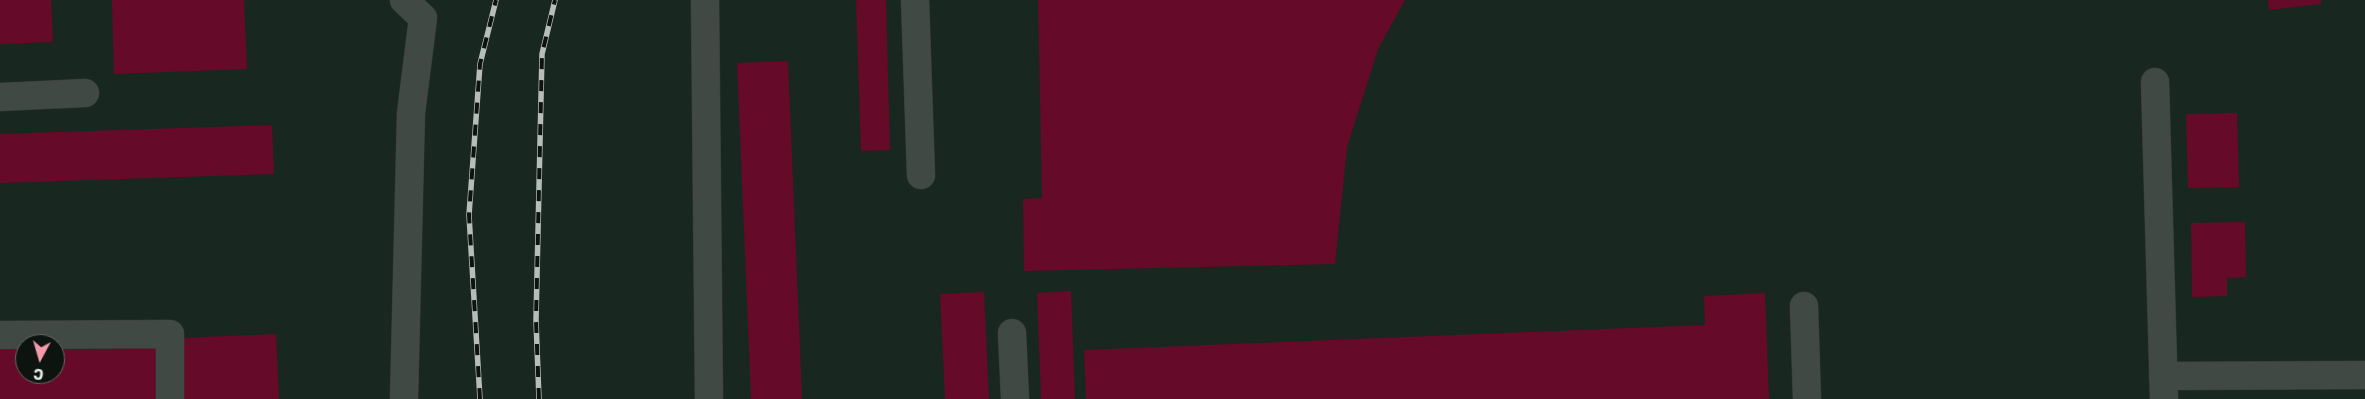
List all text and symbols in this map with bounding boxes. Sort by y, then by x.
north arrow [15,334,65,384]
text: С [33,364,44,382]

